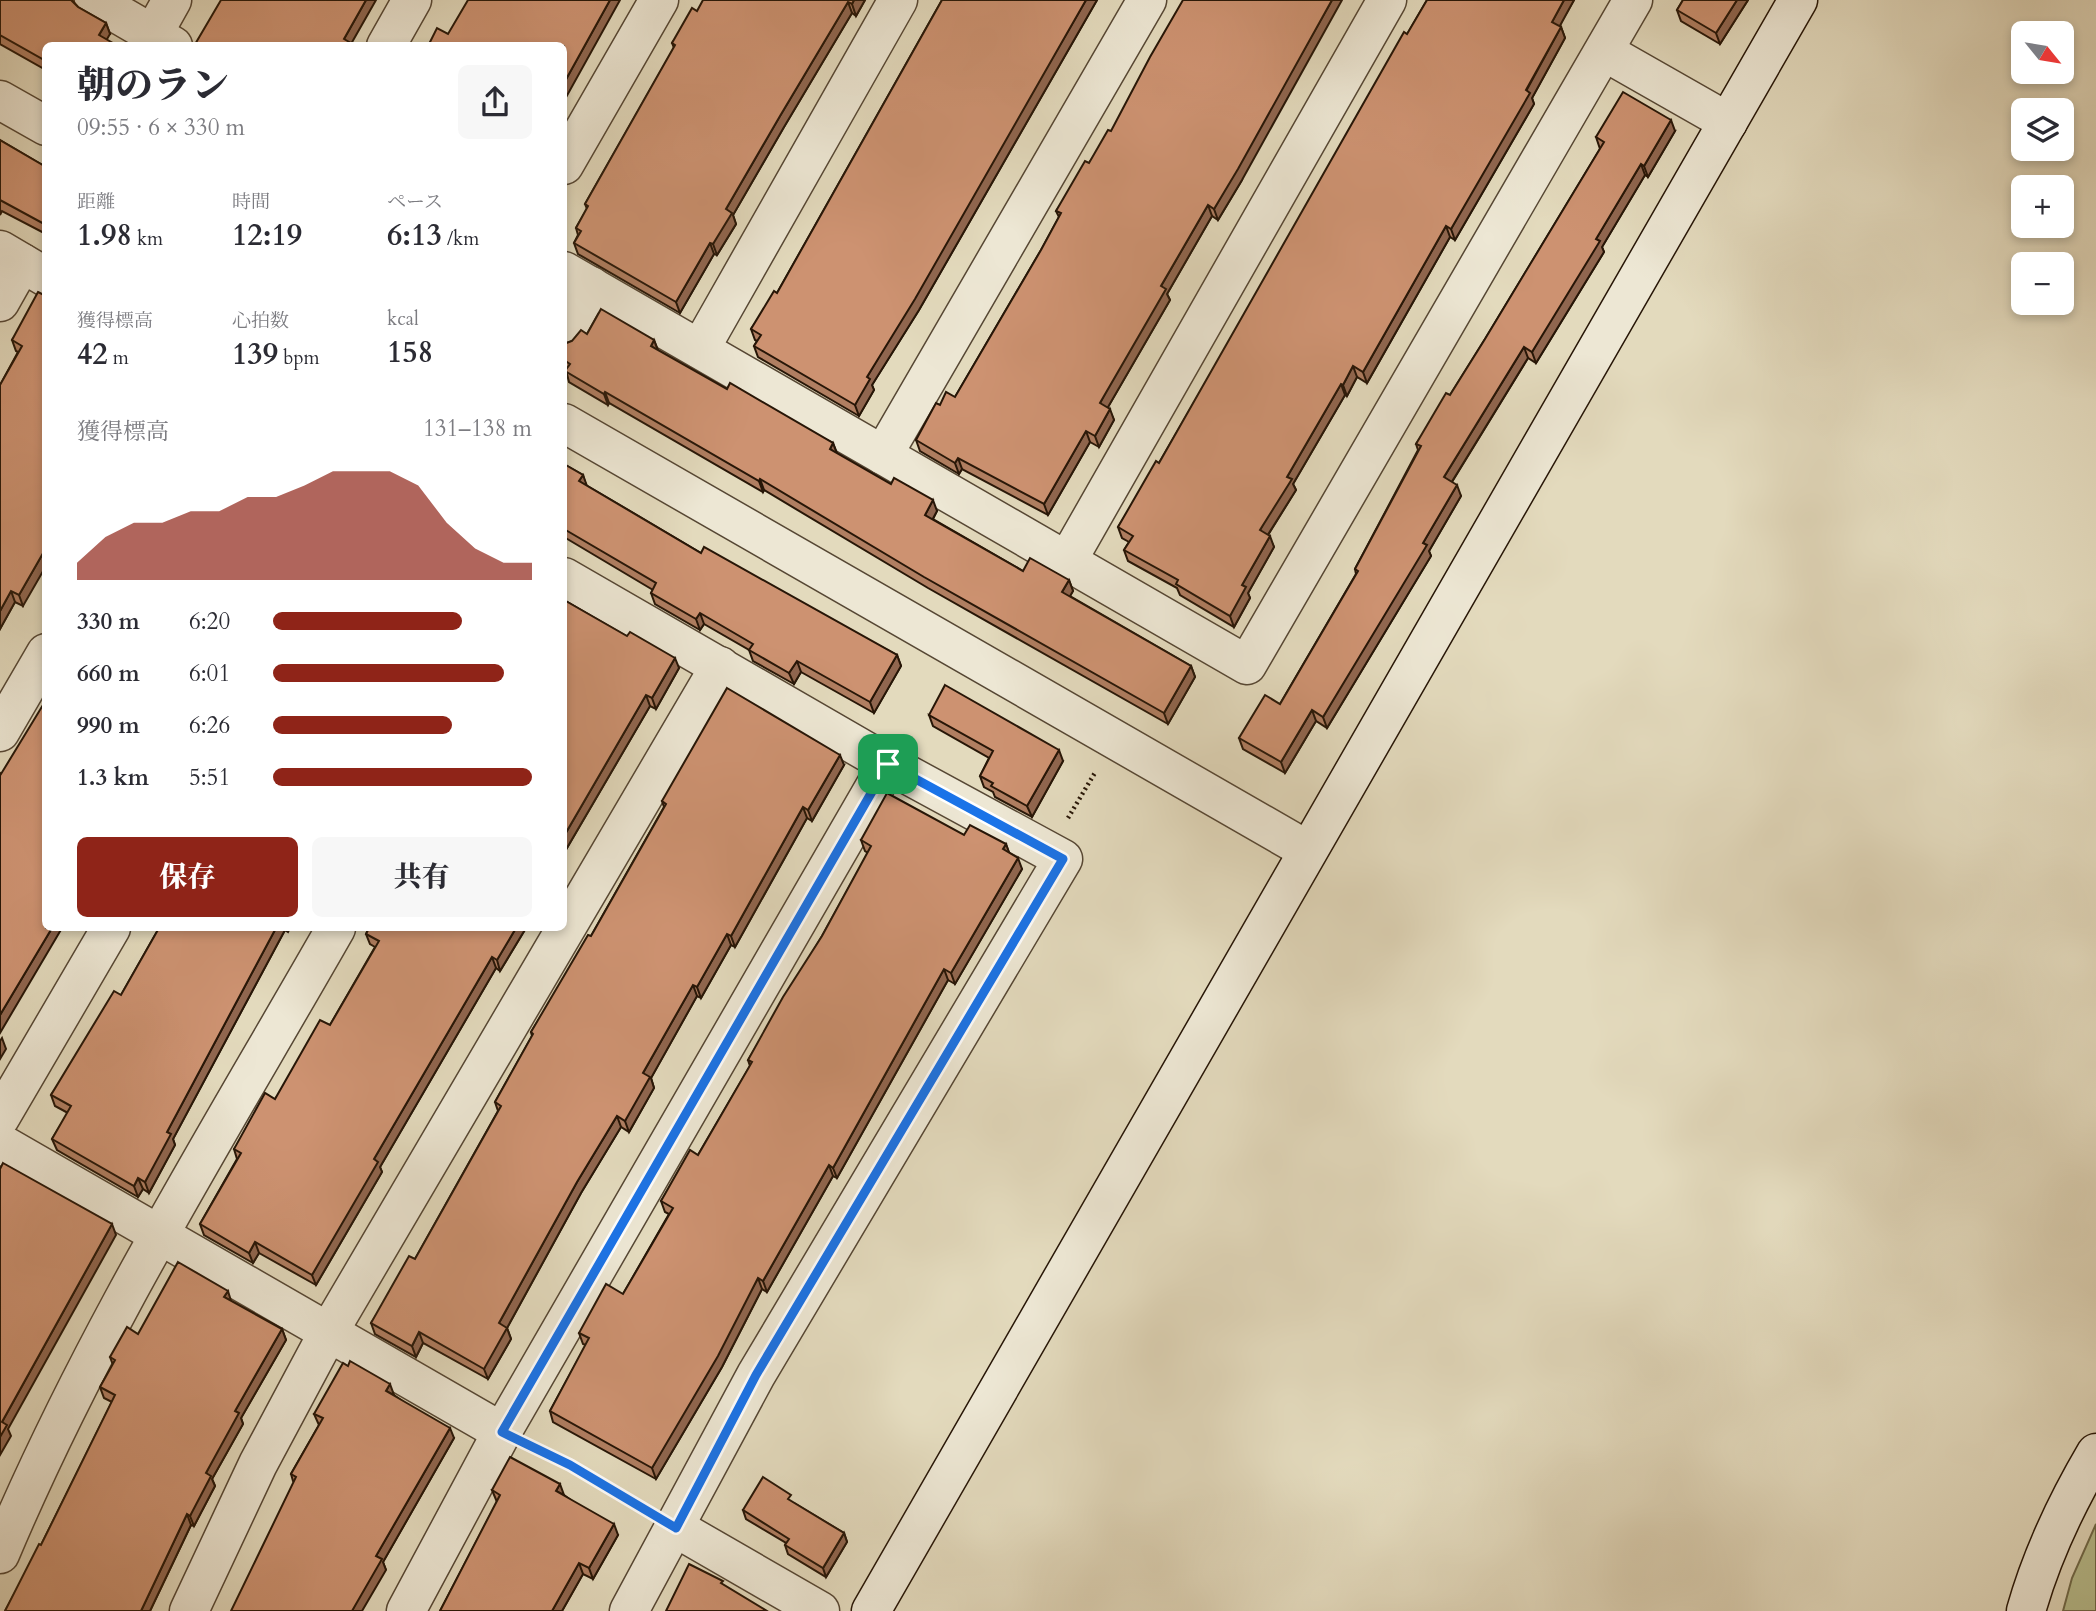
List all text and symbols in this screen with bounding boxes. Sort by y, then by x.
north arrow [2011,21,2074,84]
map controls [2011,21,2074,315]
text: 朝のラン [77,60,229,112]
button: share [458,65,532,139]
button: layers [2011,98,2074,161]
text: 09:55 · 6 × 330 m [77,112,245,143]
button: + [2011,175,2074,238]
text: 距離 [77,189,115,215]
text: 時間 [232,189,270,215]
text: ペース [387,189,443,215]
text: 1.98 [77,215,132,256]
text: 12:19 [232,215,302,256]
text: 6:13 [387,215,442,256]
text: km [132,226,163,252]
text: /km [442,226,479,252]
button: − [2011,252,2074,315]
text: kcal [387,306,419,332]
text: 獲得標高 [77,308,153,334]
text: 心拍数 [232,308,289,334]
text: 158 [387,332,433,373]
text: 42 [77,334,108,375]
text: 139 [232,334,278,375]
text: m [108,345,129,371]
text: bpm [278,345,320,371]
text: 131–138 m [423,413,532,444]
text: 獲得標高 [77,416,169,447]
text: 330 m [77,606,140,637]
text: 6:20 [189,606,230,637]
text: 660 m [77,658,140,689]
text: 6:01 [189,658,230,689]
text: 990 m [77,710,140,741]
text: 6:26 [189,710,230,741]
pin [858,734,918,794]
icon: arrive [869,745,907,783]
text: 1.3 km [77,762,149,793]
text: 5:51 [189,762,230,793]
button: 保存 [77,837,298,917]
button: 共有 [312,837,532,917]

